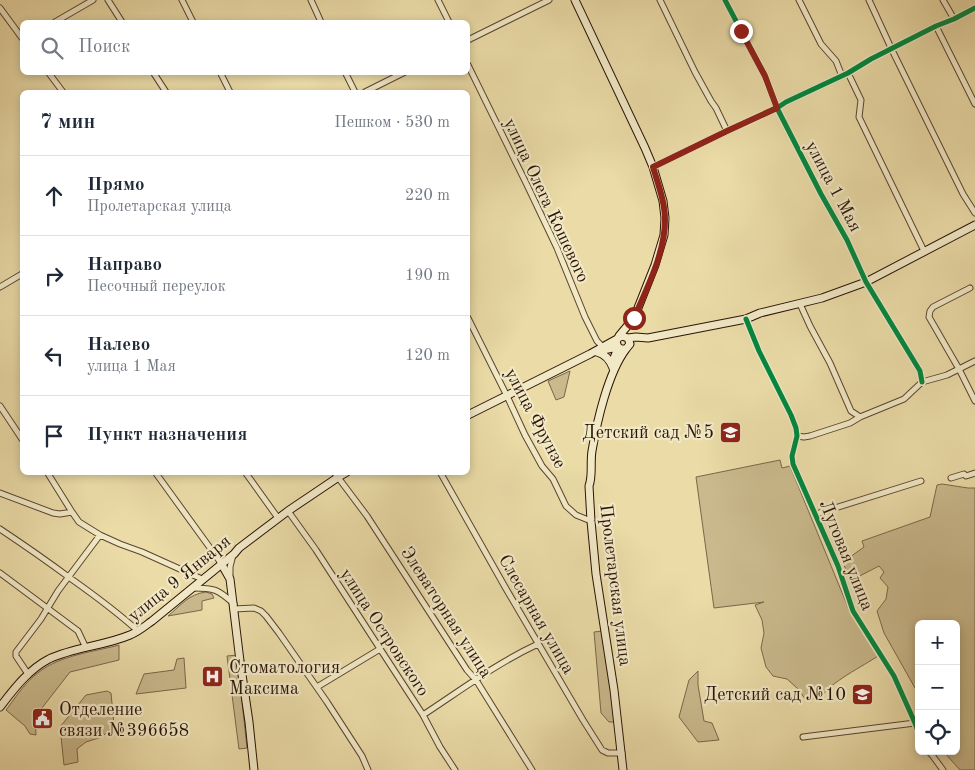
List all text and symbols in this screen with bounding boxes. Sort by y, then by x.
search box [20,20,470,75]
route end [730,20,753,43]
icon: search [38,34,66,62]
text: Поиск [78,38,130,57]
text: 7 мин [40,112,95,133]
text: Пешком · 530 m [334,115,450,131]
street label: улица Олега Кошевого [500,115,592,285]
street label: улица 1 Мая [802,138,865,235]
text: Прямо [87,176,145,195]
icon: ahead [40,182,68,210]
text: 220 m [405,188,450,204]
text: Пролетарская улица [87,199,232,215]
text: Направо [87,256,162,275]
icon: right [40,262,68,290]
text: 190 m [405,268,450,284]
text: Песочный переулок [87,279,226,295]
route start [623,307,646,330]
text: Налево [87,336,150,355]
icon: left [40,342,68,370]
text: 120 m [405,348,450,364]
text: улица 1 Мая [87,359,176,375]
street label: улица Фрунзе [501,365,569,472]
school or university icon: Детский сад №5 [718,420,742,444]
icon: arrive [40,422,68,450]
place label: Детский сад №5 [582,424,714,442]
text: Пункт назначения [87,426,247,445]
street label: Луговая улица [816,498,876,613]
street label: Пролетарская улица [596,503,634,667]
street label: улица 9 Января [125,532,234,625]
street label: Элеваторная улица [397,544,495,681]
street label: Слесарная улица [495,552,578,677]
street label: улица Островского [336,565,432,700]
map controls [915,620,960,755]
button: + [915,620,960,665]
place label: Стоматология Максима [229,659,340,698]
hospital icon: Стоматология Максима [201,665,225,689]
button: − [915,665,960,710]
school or university icon: Детский сад №10 [850,682,874,706]
place label: Детский сад №10 [704,686,846,704]
place label: Отделение связи №396658 [59,701,189,740]
public building icon: Отделение связи №396658 [31,707,55,731]
button: locate [915,710,960,755]

